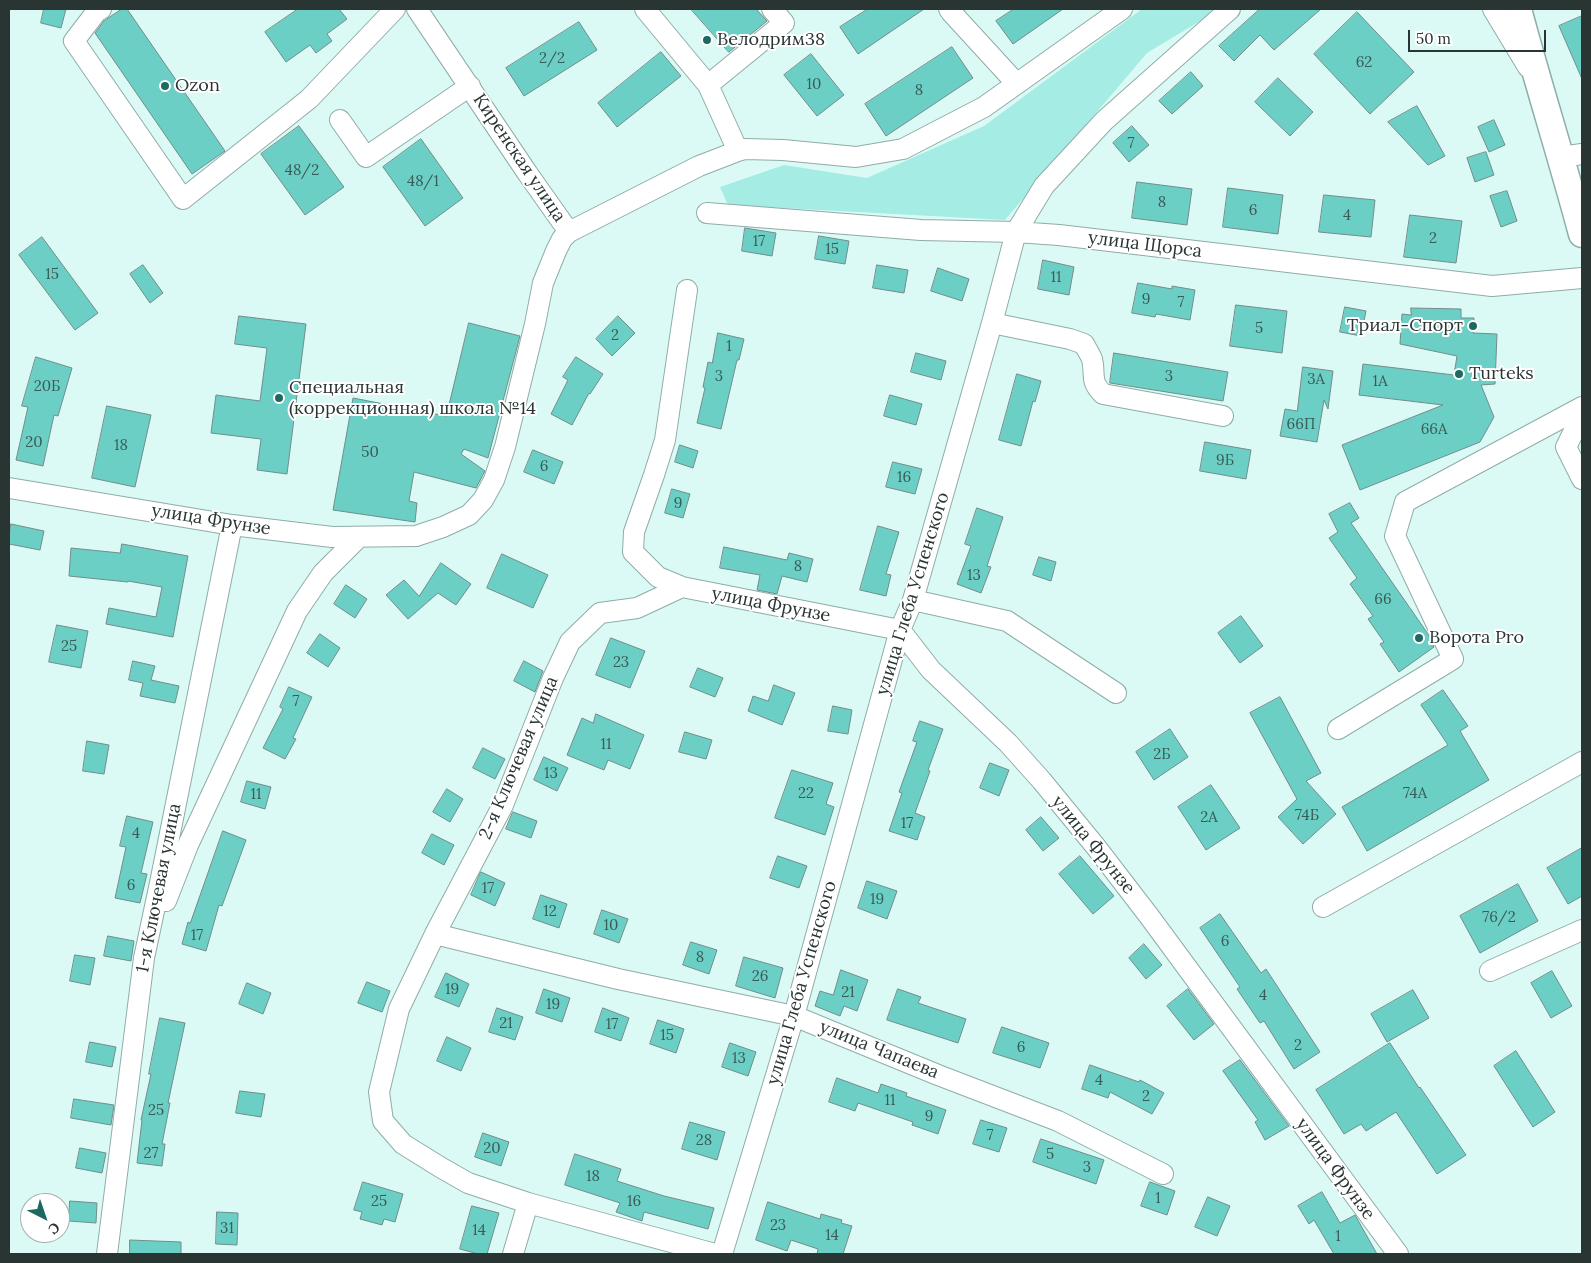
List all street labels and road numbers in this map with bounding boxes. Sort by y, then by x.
street label: Киренская улица [468,90,570,226]
street label: улица Щорса [1087,227,1203,263]
street label: улица Глеба Успенского [872,490,954,698]
street label: улица Фрунзе [150,500,272,540]
street label: улица Фрунзе [710,583,832,627]
street label: 2-я Ключевая улица [475,673,563,843]
street label: улица Фрунзе [1047,791,1139,899]
street label: 1-я Ключевая улица [132,802,186,974]
street label: улица Глеба Успенского [763,878,841,1088]
street label: улица Чапаева [816,1016,942,1084]
street label: улица Фрунзе [1291,1114,1379,1224]

